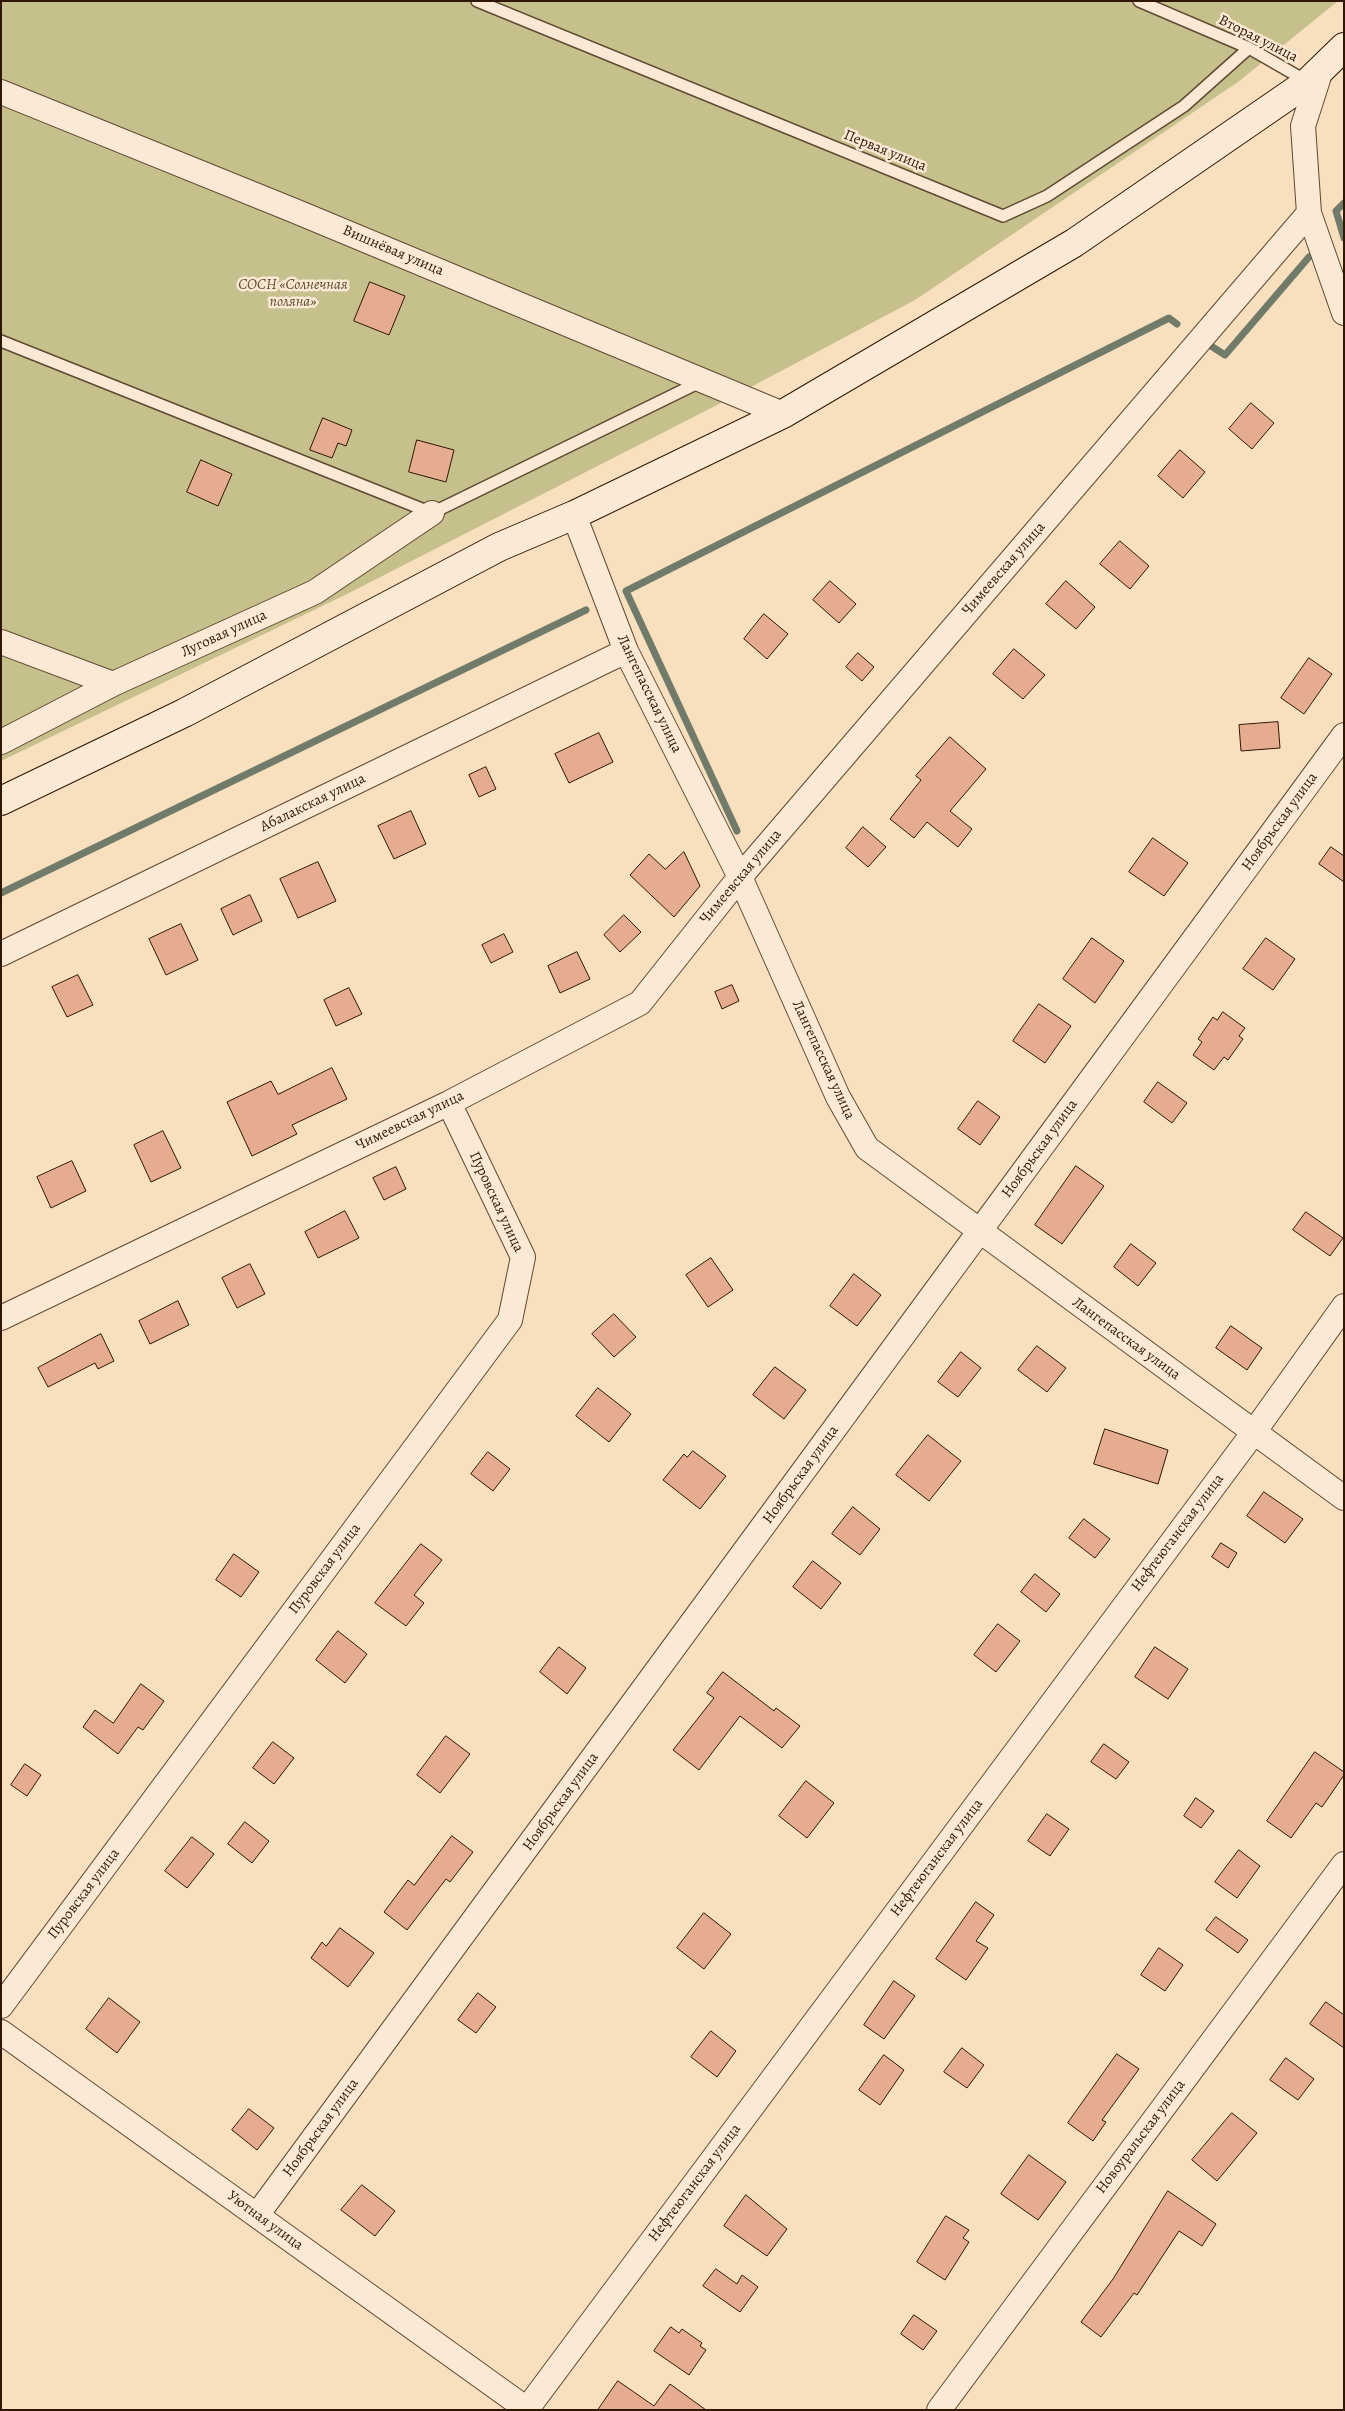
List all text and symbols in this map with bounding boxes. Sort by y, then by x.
street label: Вторая улица [1215,11,1301,67]
street label: Первая улица [841,126,929,176]
street label: Вишнёвая улица [340,222,446,280]
park label: СОСН «Солнечная поляна» [238,276,348,311]
street label: Чимеевская улица [959,519,1049,619]
street label: Луговая улица [178,606,270,662]
street label: Лангепасская улица [613,632,685,756]
street label: Ноябрьская улица [1238,769,1322,875]
street label: Абалакская улица [258,770,368,836]
street label: Чимеевская улица [696,826,786,928]
street label: Лангепасская улица [788,998,858,1122]
street label: Чимеевская улица [353,1087,467,1155]
street label: Ноябрьская улица [998,1096,1082,1202]
street label: Пуровская улица [465,1149,527,1255]
street label: Лангепасская улица [1068,1294,1184,1384]
street label: Ноябрьская улица [759,1422,843,1528]
street label: Нефтеюганская улица [1128,1471,1228,1595]
street label: Пуровская улица [285,1520,365,1618]
street label: Ноябрьская улица [519,1749,603,1855]
street label: Нефтеюганская улица [887,1796,987,1920]
street label: Пуровская улица [44,1845,124,1943]
street label: Ноябрьская улица [279,2075,363,2181]
street label: Новоуральская улица [1092,2076,1190,2198]
street label: Нефтеюганская улица [645,2121,745,2245]
street label: Уютная улица [223,2187,307,2255]

